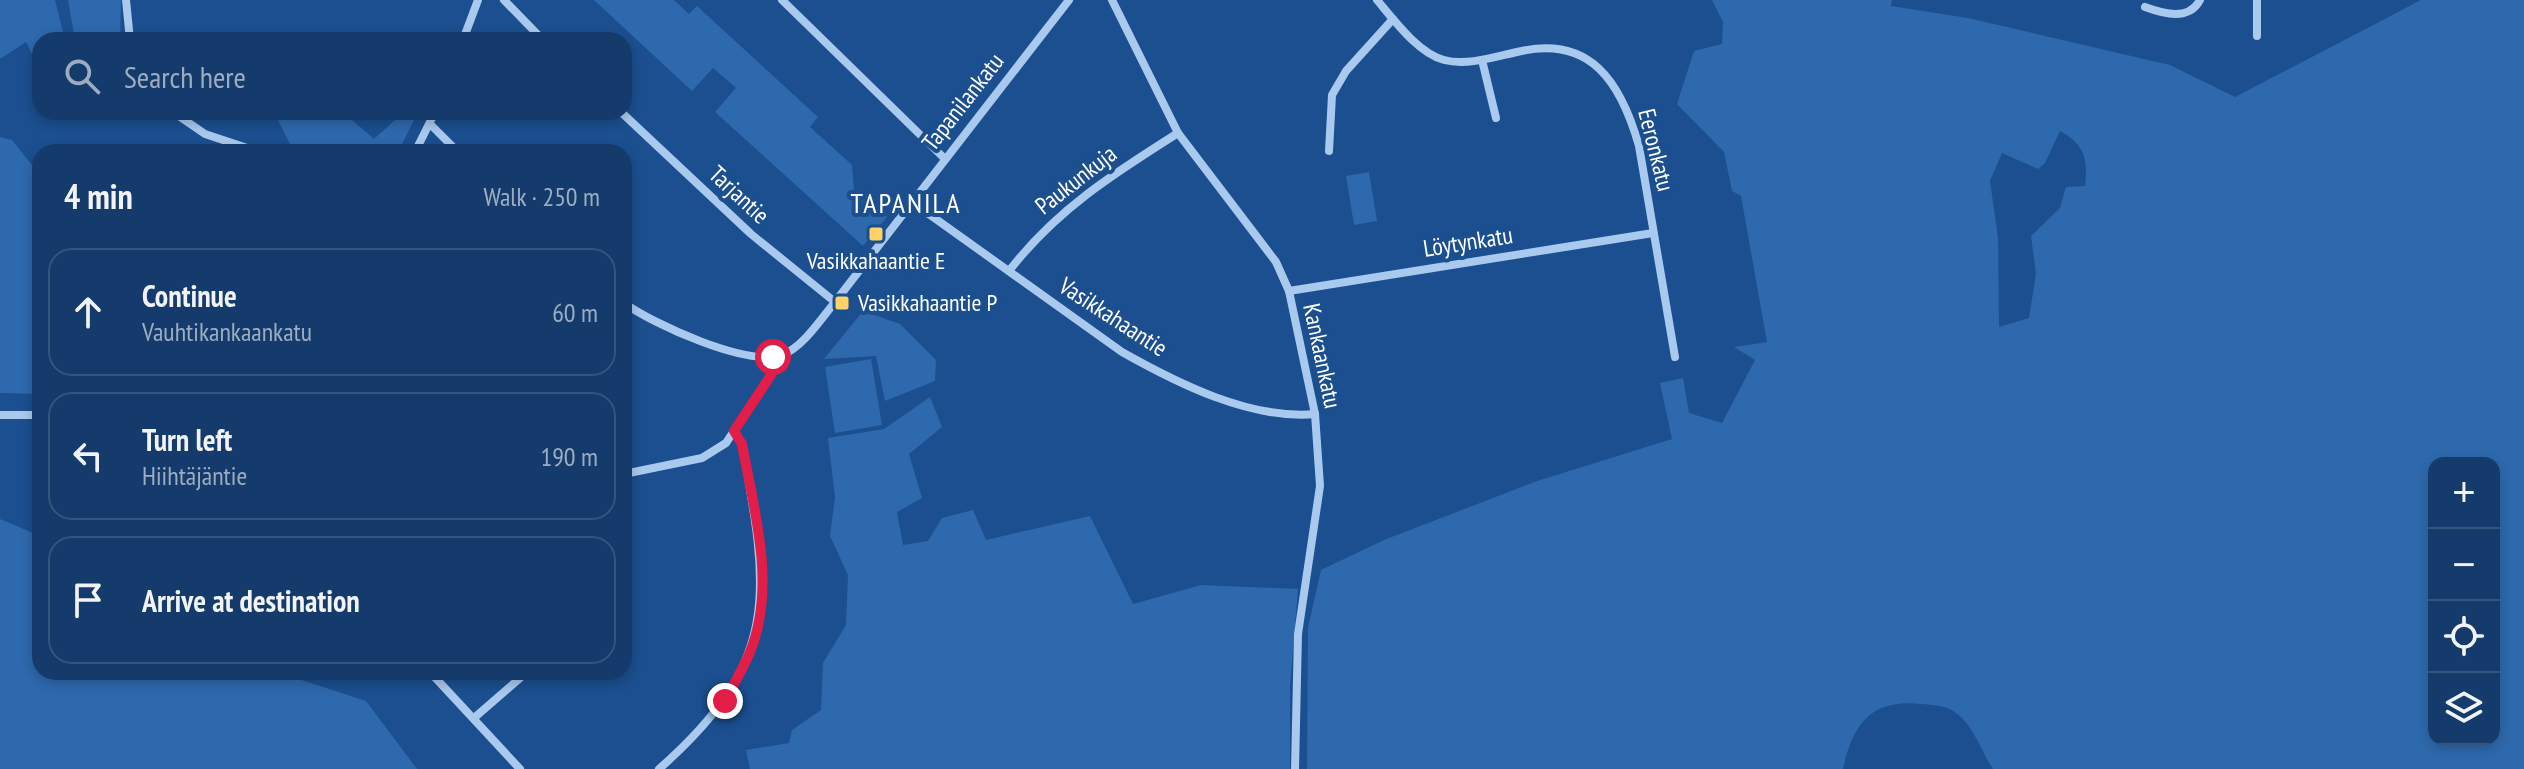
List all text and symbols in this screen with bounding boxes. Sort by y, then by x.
search box [32,32,632,120]
street label: Tapanilankatu [915,47,1010,157]
icon: search [60,54,104,98]
text: Search here [124,57,246,96]
street label: Eeronkatu [1631,106,1682,194]
street label: Paukunkuja [1029,138,1123,221]
street label: Tarjantie [702,159,776,230]
text: 4 min [64,174,133,218]
text: Walk · 250 m [483,180,600,213]
district label: TAPANILA [850,184,962,221]
street label: Löytynkatu [1421,219,1515,264]
marker: Vasikkahaantie E [867,225,885,243]
place label: Vasikkahaantie E [806,245,945,276]
street label: Vasikkahaantie [1052,269,1173,363]
text: Continue [142,276,237,315]
place label: Vasikkahaantie P [857,287,997,318]
icon: ahead [66,290,110,334]
marker: Vasikkahaantie P [833,294,851,312]
text: 60 m [552,296,598,329]
street label: Kankaankatu [1296,301,1349,411]
text: Vauhtikankaankatu [142,315,312,348]
route start [755,339,791,375]
text: Turn left [142,420,232,459]
icon: left [66,434,110,478]
text: 190 m [540,440,598,473]
map controls [2428,457,2500,745]
button: + [2428,457,2500,529]
text: Hiihtäjäntie [142,459,247,492]
button: − [2428,529,2500,601]
icon: arrive [66,578,110,622]
text: Arrive at destination [142,581,360,620]
button: locate [2428,601,2500,673]
button: layers [2428,673,2500,745]
route end [707,683,743,719]

